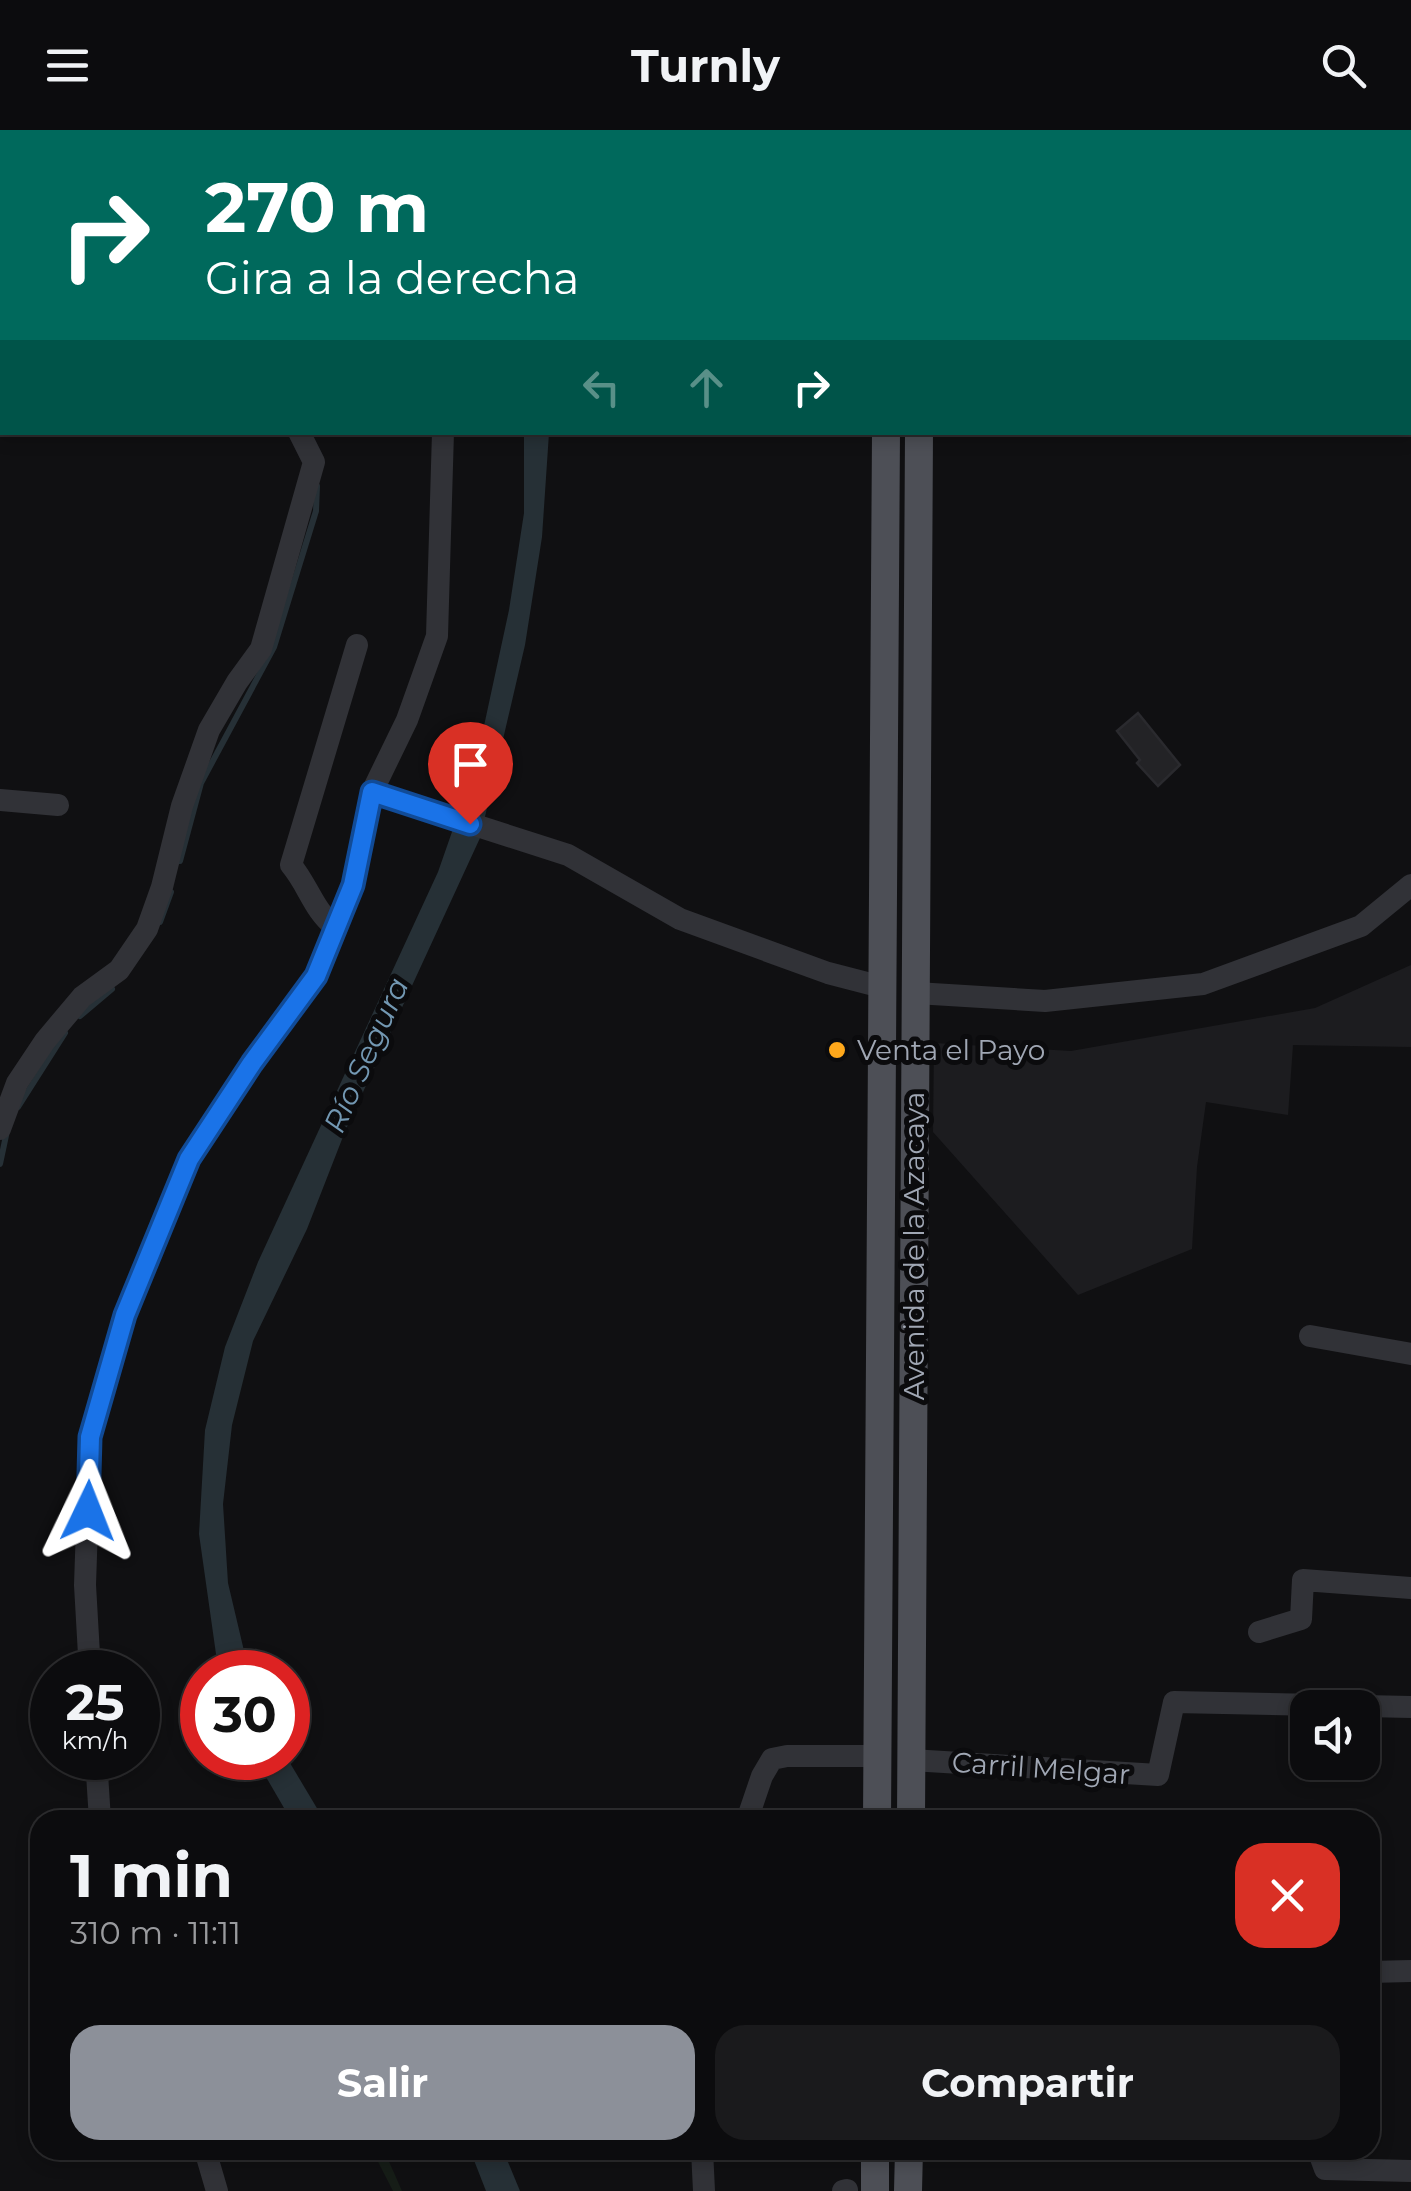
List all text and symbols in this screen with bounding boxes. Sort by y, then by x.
icon: menu [40,38,95,93]
text: Turnly [631,38,780,93]
icon: search [1316,38,1371,93]
text: 270 m [205,164,429,250]
icon: right [40,170,170,300]
text: Gira a la derecha [205,250,580,305]
icon: left [574,360,629,415]
icon: ahead [679,360,734,415]
icon: right [784,360,839,415]
pin [428,722,513,825]
icon: arrive [443,737,498,792]
water label: Río Segura [315,972,417,1138]
place label: Venta el Payo [857,1033,1045,1067]
marker: Venta el Payo [826,1039,848,1061]
street label: Avenida de la Azacaya [897,1092,931,1400]
position arrow [36,1459,140,1563]
speed limit sign: 30 [180,1650,310,1780]
text: 25 [65,1672,125,1733]
map controls [1290,1690,1380,1780]
button: sound [1290,1690,1380,1780]
text: km/h [62,1725,128,1755]
street label: Carril Melgar [951,1745,1131,1791]
text: 1 min [70,1839,233,1912]
button: close [1235,1843,1340,1948]
text: 310 m · 11:11 [70,1913,241,1952]
button: Salir [70,2025,695,2140]
button: Compartir [715,2025,1340,2140]

